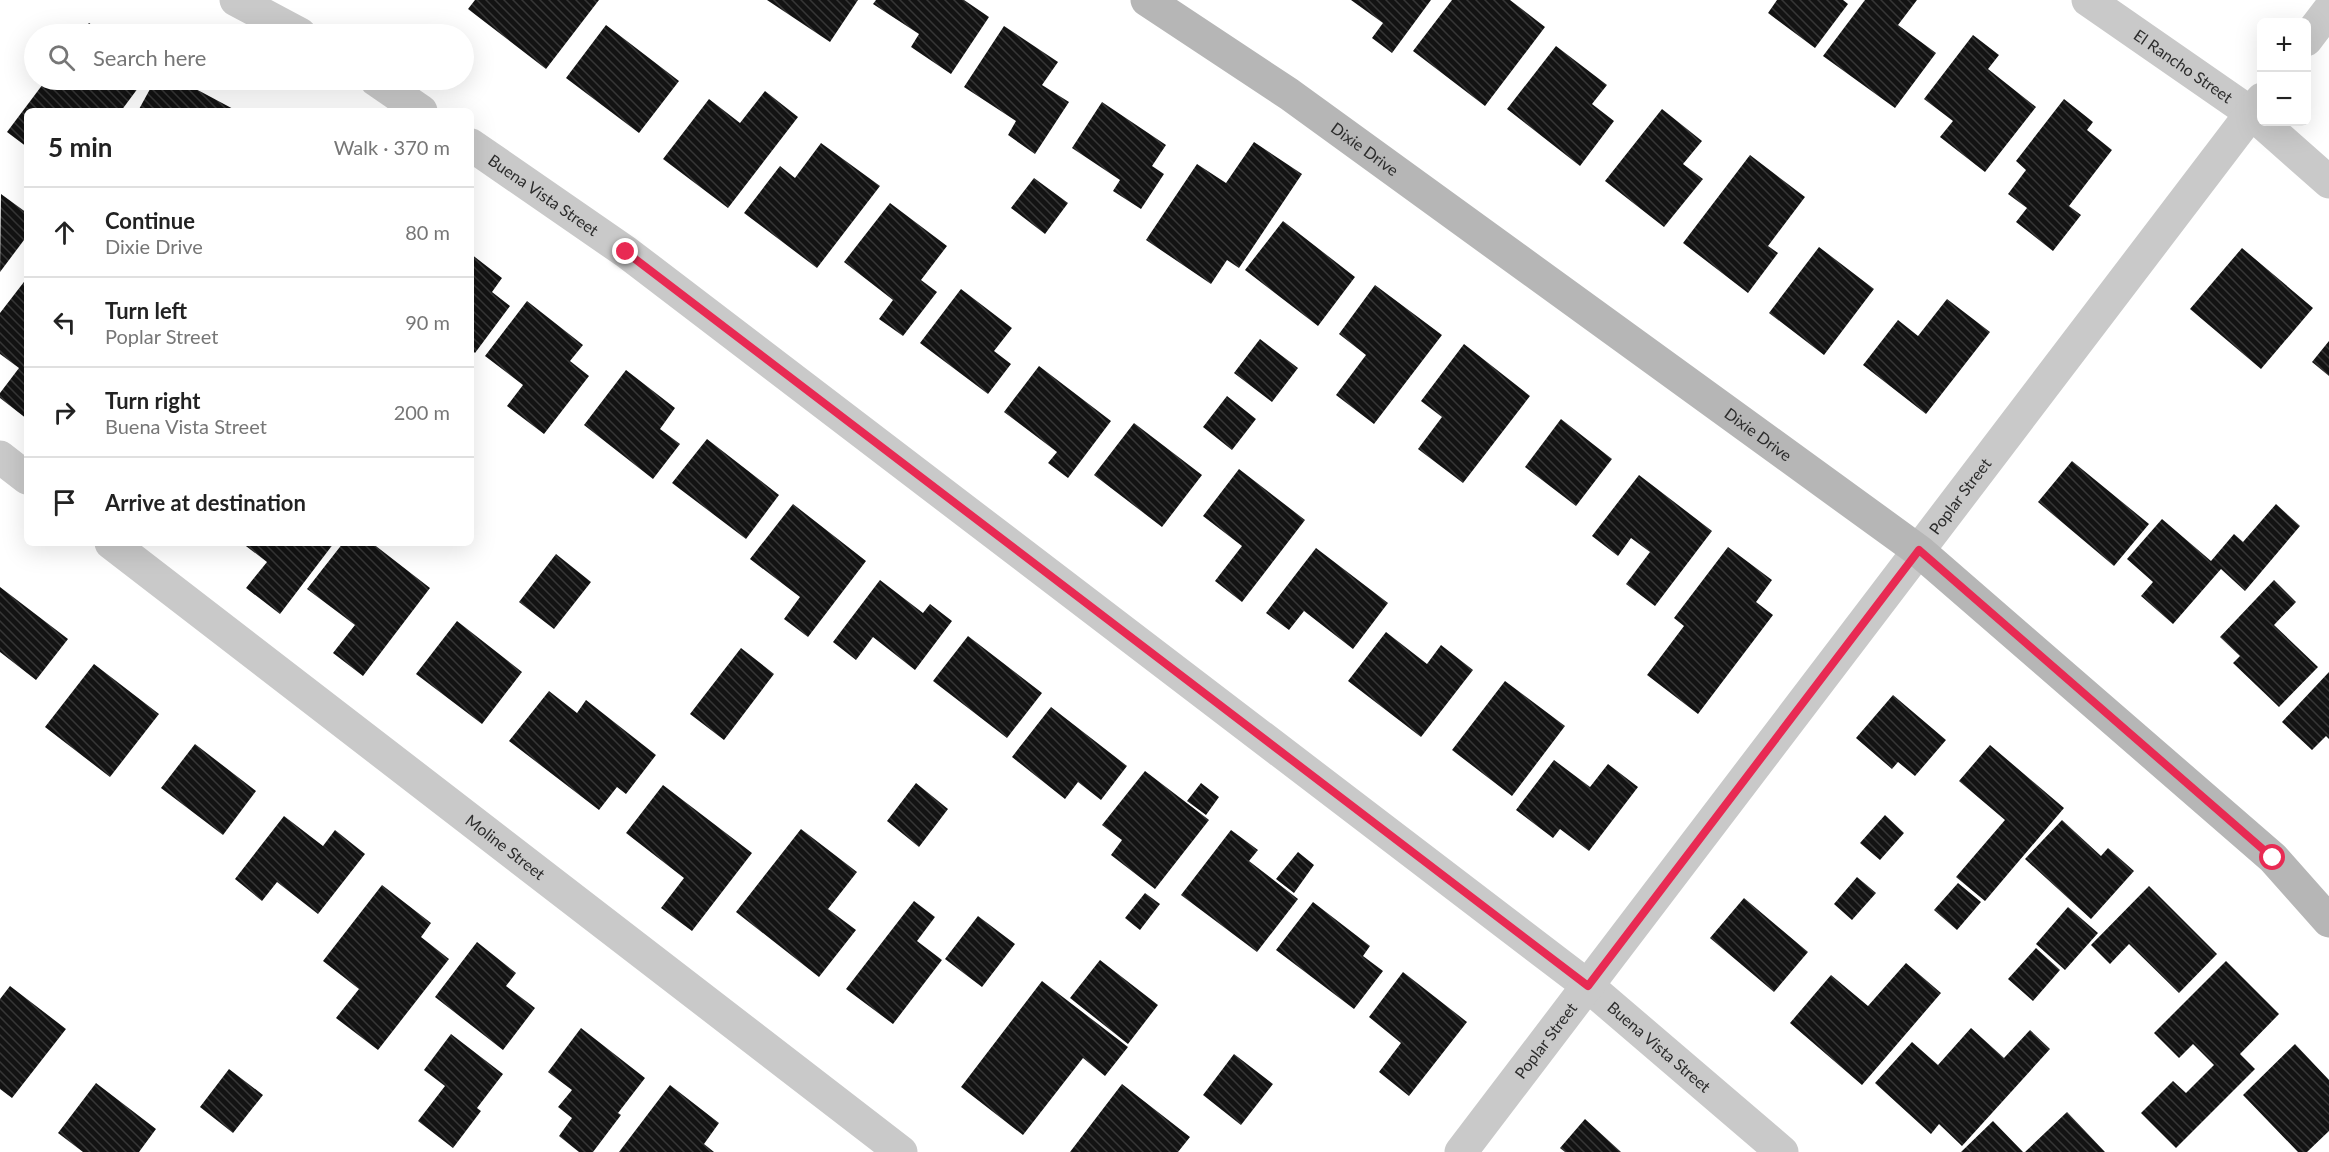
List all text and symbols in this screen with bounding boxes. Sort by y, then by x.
map controls [2257,18,2311,126]
button: + [2257,18,2311,72]
search box [24,24,474,90]
street label: El Rancho Street [2131,25,2237,107]
icon: search [45,41,78,74]
text: Search here [93,44,206,71]
button: − [2257,72,2311,126]
street label: Dixie Drive [1328,118,1402,179]
text: 5 min [48,131,112,163]
text: Walk · 370 m [334,135,450,159]
street label: Buena Vista Street [485,150,603,239]
text: Continue [105,207,195,234]
icon: ahead [48,216,81,249]
text: 80 m [405,220,450,244]
text: Dixie Drive [105,234,203,258]
route end [612,238,638,264]
text: Turn left [105,297,187,324]
icon: left [48,306,81,339]
text: 90 m [405,310,450,334]
text: Poplar Street [105,324,218,348]
text: Turn right [105,387,200,414]
icon: right [48,396,81,429]
text: 200 m [394,400,450,424]
street label: Dixie Drive [1721,403,1796,465]
text: Buena Vista Street [105,414,267,438]
street label: Poplar Street [1924,454,1995,538]
icon: arrive [48,486,81,519]
text: Arrive at destination [105,489,306,516]
street label: Moline Street [462,810,549,883]
route start [2259,844,2285,870]
street label: Buena Vista Street [1604,997,1715,1096]
street label: Poplar Street [1510,998,1581,1082]

